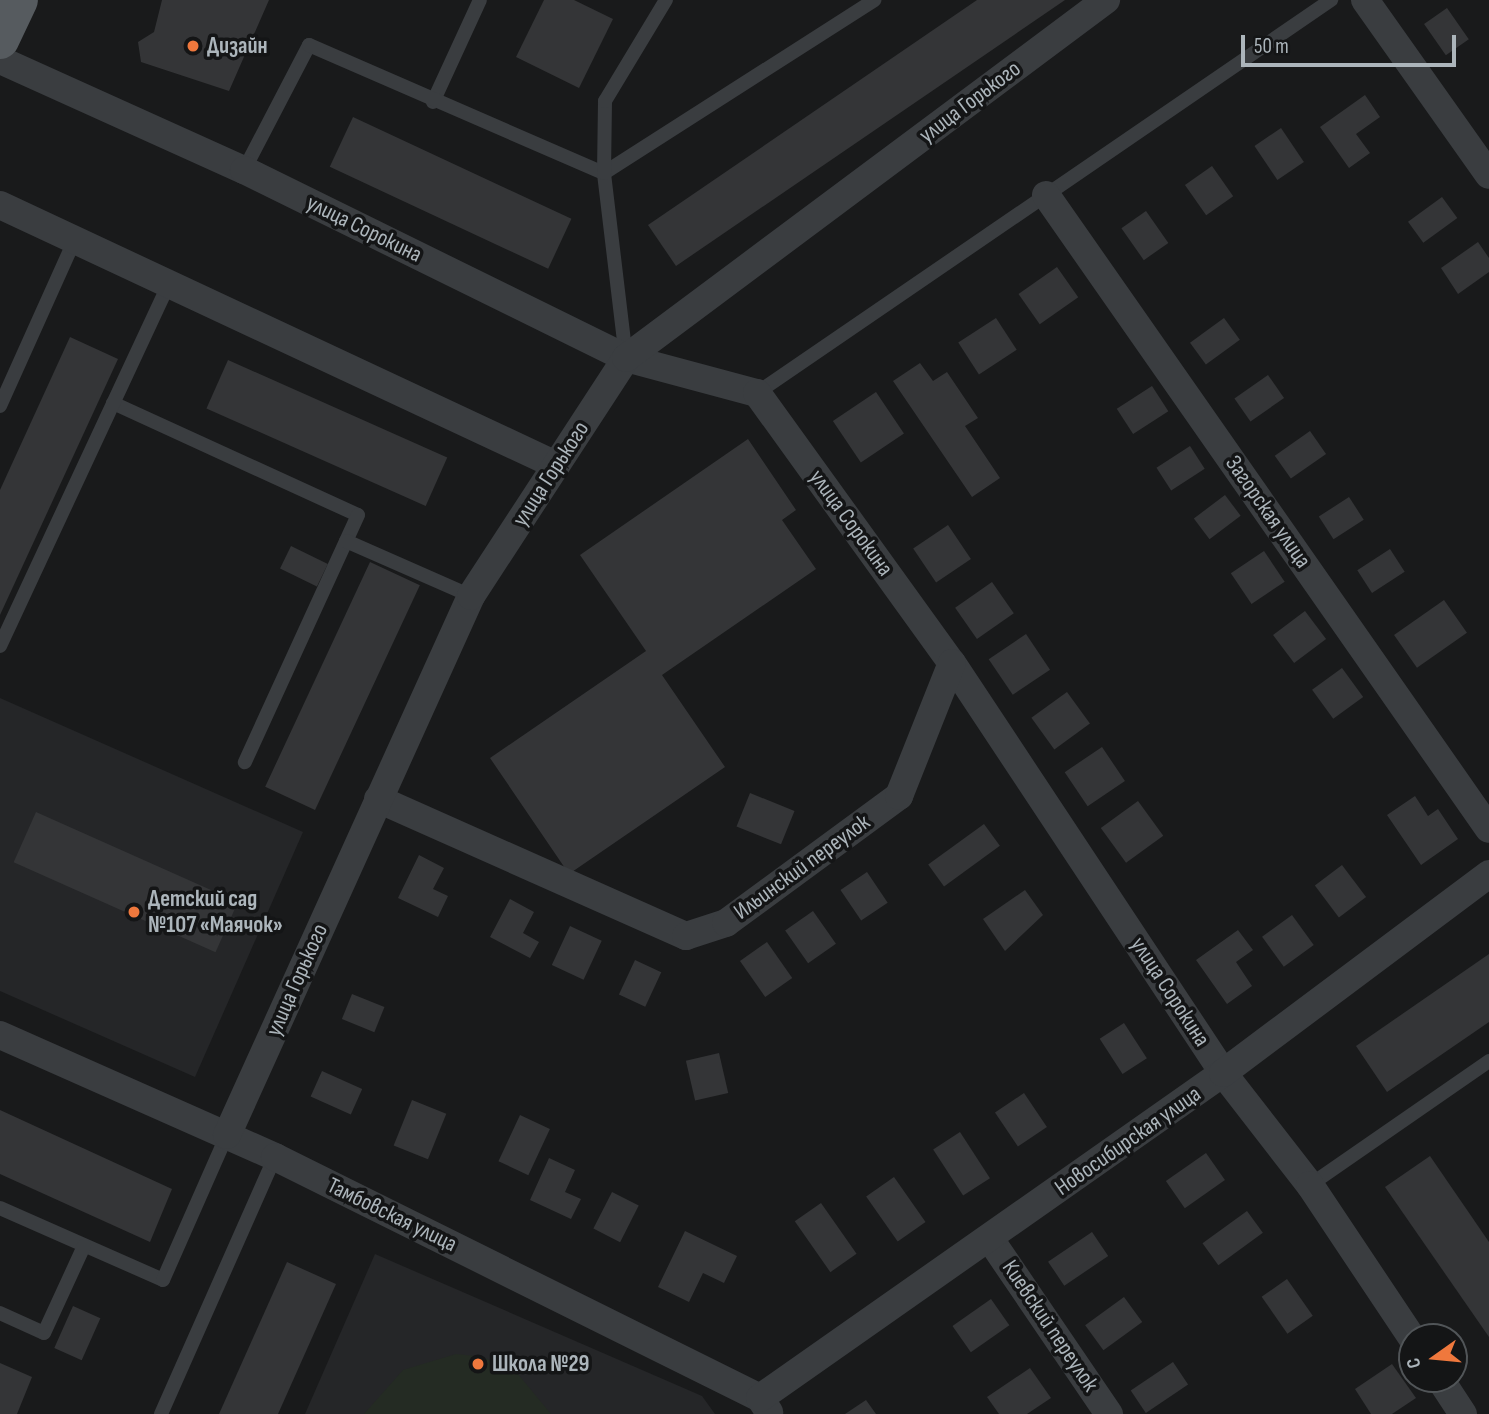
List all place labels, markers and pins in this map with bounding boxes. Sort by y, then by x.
place label: Дизайн [207,32,268,60]
marker: Дизайн [185,38,201,54]
place label: Детский сад №107 «Маячок» [148,885,283,939]
marker: Детский сад №107 «Маячок» [126,904,142,920]
place label: Школа №29 [492,1350,589,1378]
marker: Школа №29 [470,1356,486,1372]

